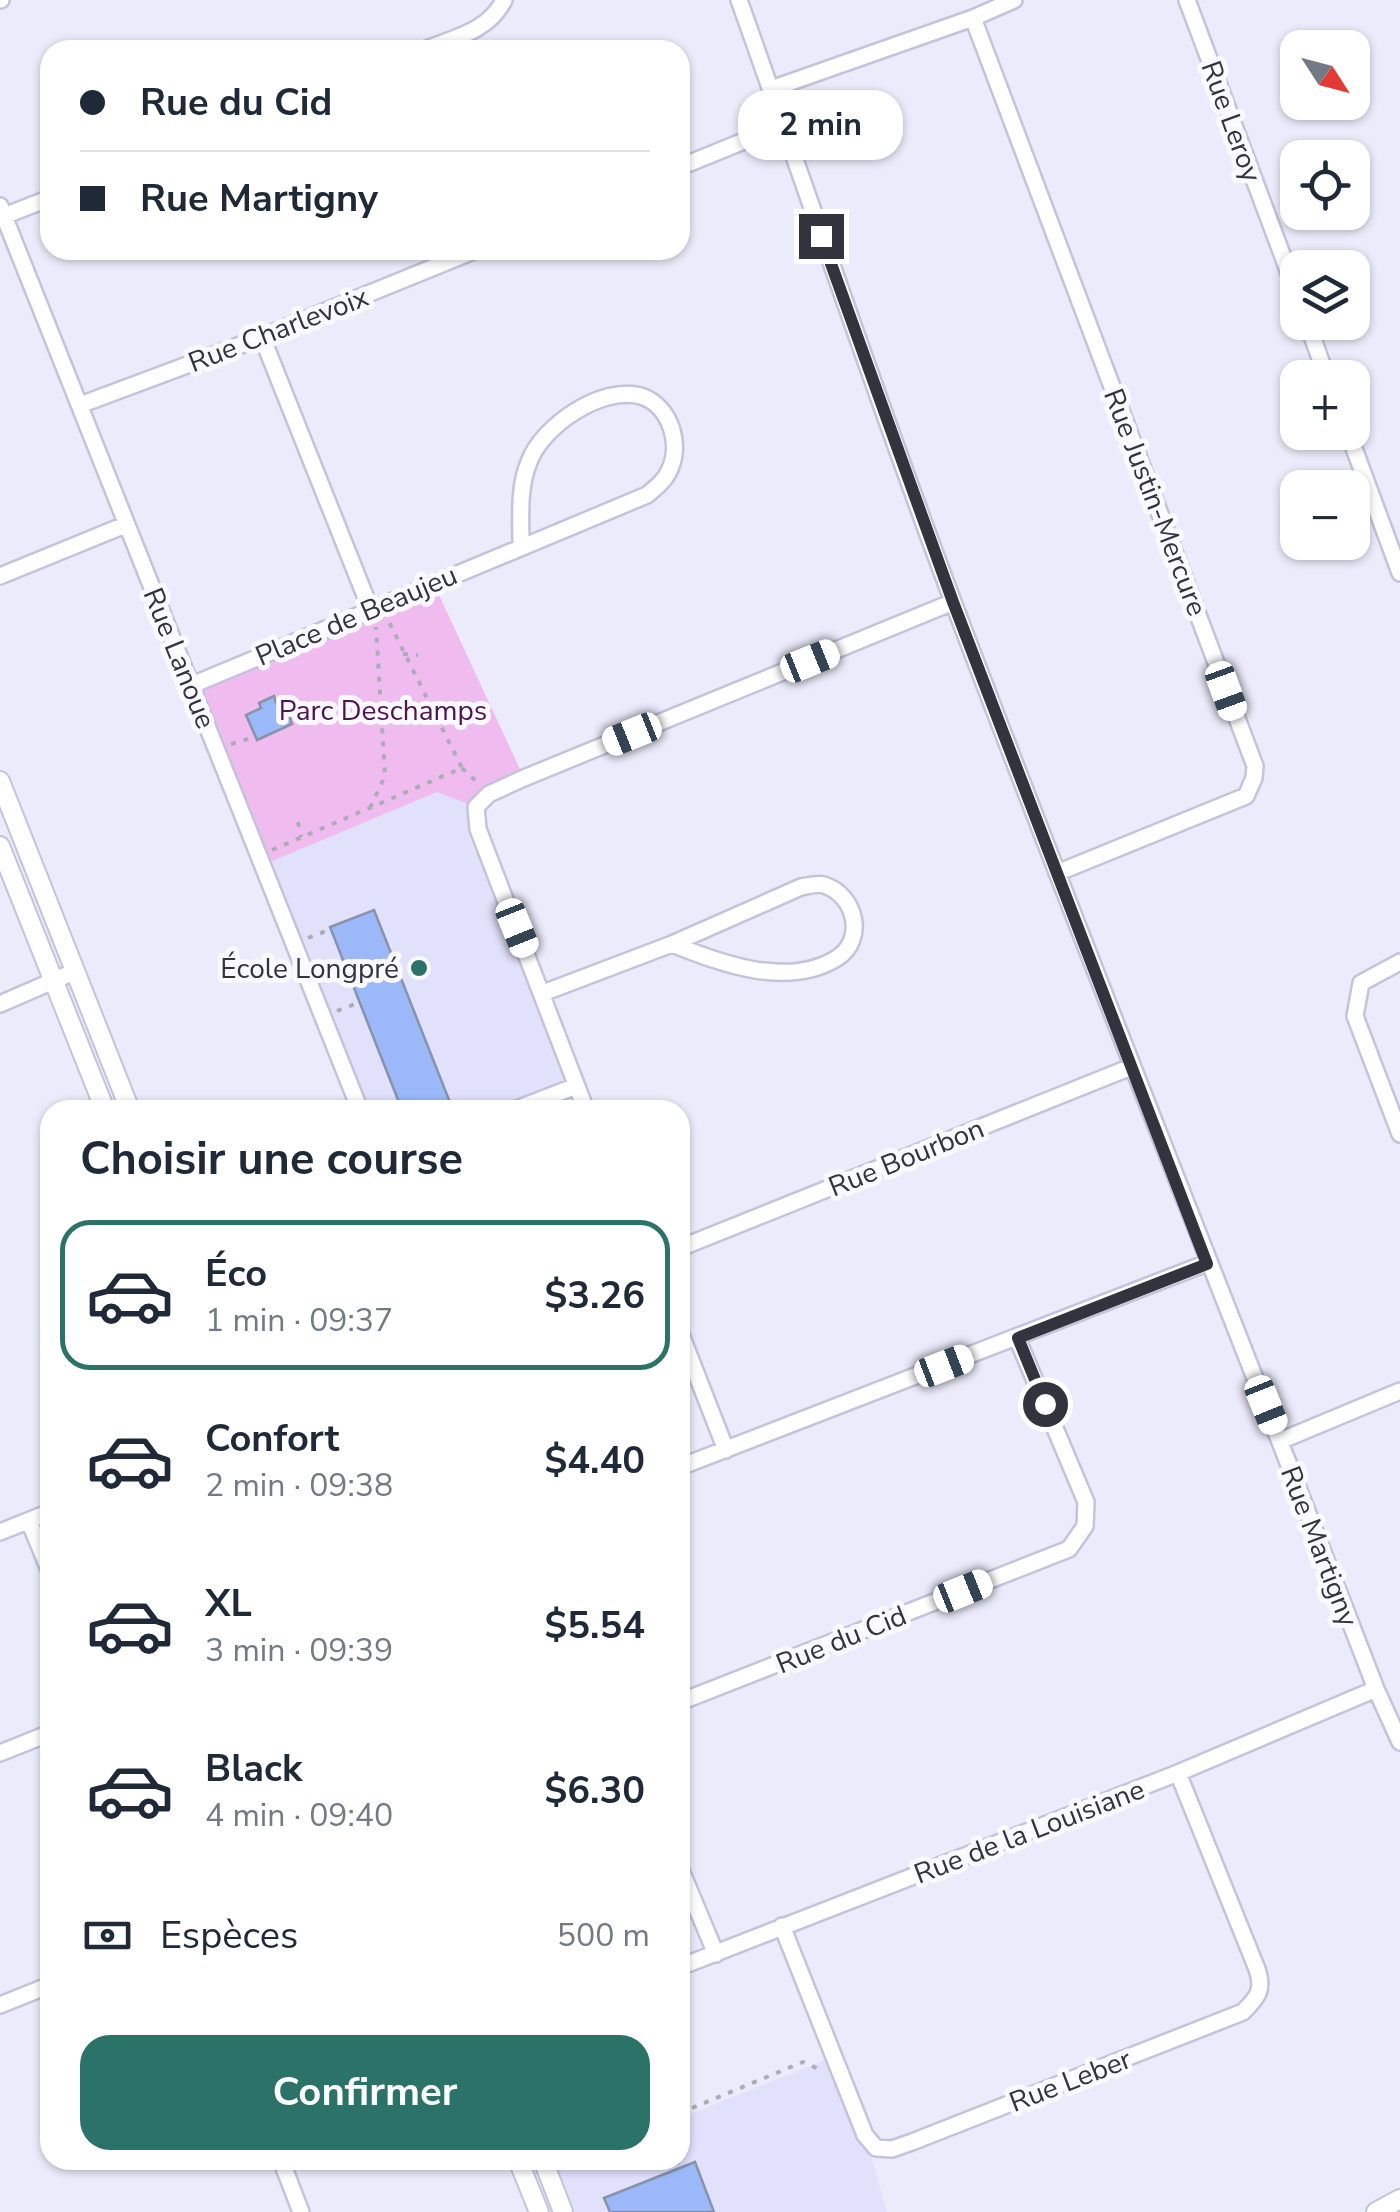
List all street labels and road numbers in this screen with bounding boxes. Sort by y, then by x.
street label: Rue Leroy [1192,56,1271,188]
street label: Rue Charlevoix [183,278,374,382]
street label: Rue Justin-Mercure [1094,383,1216,622]
street label: Place de Beaujeu [250,556,463,676]
street label: Rue Lanoue [134,582,225,734]
street label: Rue Bourbon [823,1109,990,1206]
street label: Rue Martigny [1271,1461,1367,1633]
street label: Rue du Cid [771,1597,912,1683]
street label: Rue de la Louisiane [909,1771,1150,1893]
street label: Rue Leber [1004,2040,1137,2122]

